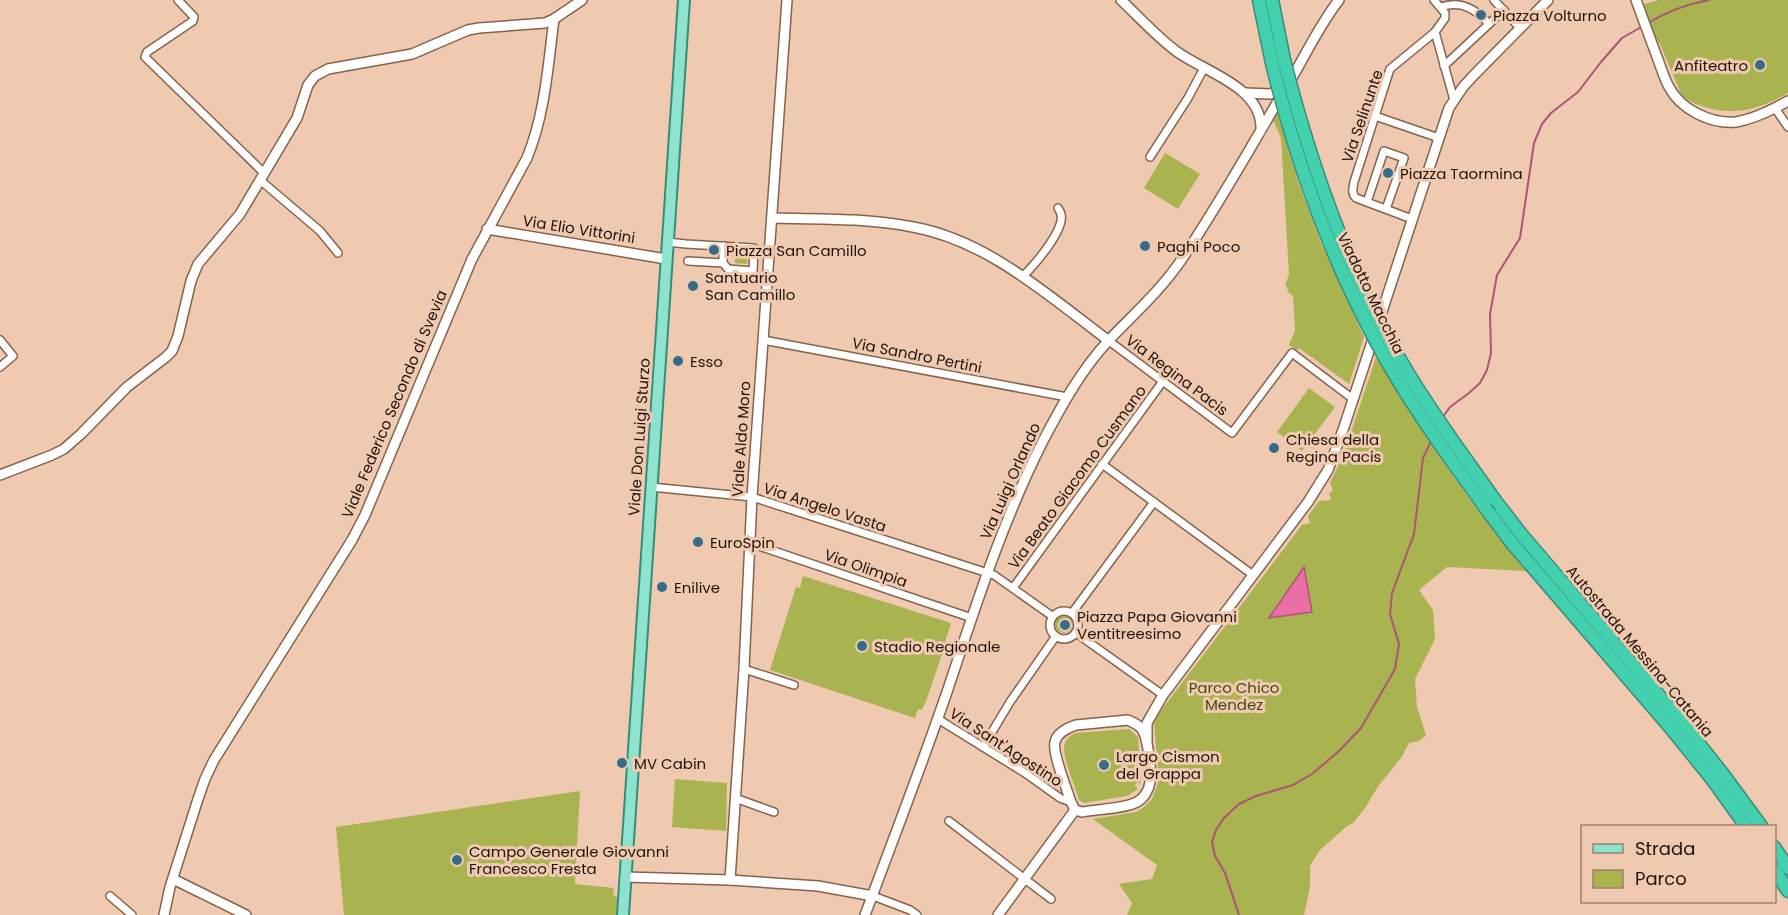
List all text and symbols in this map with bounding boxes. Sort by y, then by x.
place label: Piazza Volturno [1493,5,1607,26]
marker: Piazza Volturno [1474,8,1488,22]
place label: Anfiteatro [1674,55,1748,76]
marker: Anfiteatro [1753,58,1767,72]
street label: Via Selinunte [1336,67,1388,165]
place label: Piazza Taormina [1400,163,1523,184]
marker: Piazza Taormina [1381,166,1395,180]
street label: Via Elio Vittorini [521,210,637,248]
street label: Viadotto Macchia [1332,229,1410,357]
place label: Paghi Poco [1157,236,1240,257]
marker: Paghi Poco [1138,239,1152,253]
place label: Piazza San Camillo [726,240,867,261]
marker: Piazza San Camillo [707,243,721,257]
place label: Santuario San Camillo [705,267,795,305]
marker: Santuario San Camillo [686,279,700,293]
street label: Viale Federico Secondo di Svevia [336,287,452,521]
street label: Via Regina Pacis [1121,329,1233,421]
street label: Via Sandro Pertini [850,332,984,378]
place label: Esso [690,351,723,372]
marker: Esso [671,354,685,368]
street label: Viale Don Luigi Sturzo [623,357,655,517]
street label: Viale Aldo Moro [726,380,756,498]
street label: Via Beato Giacomo Cusmano [1003,381,1151,573]
street label: Via Luigi Orlando [975,419,1045,543]
place label: Chiesa della Regina Pacis [1286,429,1382,467]
marker: Chiesa della Regina Pacis [1267,441,1281,455]
street label: Via Angelo Vasta [761,477,889,537]
place label: EuroSpin [710,532,775,553]
marker: EuroSpin [691,535,705,549]
street label: Via Olimpia [822,544,910,592]
street label: Autostrada Messina-Catania [1562,561,1718,741]
place label: Enilive [674,577,720,598]
marker: Enilive [655,580,669,594]
place label: Piazza Papa Giovanni Ventitreesimo [1077,606,1237,644]
marker: Piazza Papa Giovanni Ventitreesimo [1058,618,1072,632]
place label: Stadio Regionale [874,636,1000,657]
marker: Stadio Regionale [855,639,869,653]
park label: Parco Chico Mendez [1189,677,1279,715]
street label: Via Sant'Agostino [946,703,1066,791]
place label: Largo Cismon del Grappa [1116,746,1220,784]
place label: MV Cabin [634,753,706,774]
marker: MV Cabin [615,756,629,770]
marker: Largo Cismon del Grappa [1097,758,1111,772]
legend [1581,825,1776,903]
text: Strada [1635,836,1695,861]
place label: Campo Generale Giovanni Francesco Fresta [469,841,669,879]
marker: Campo Generale Giovanni Francesco Fresta [450,853,464,867]
text: Parco [1635,866,1687,891]

